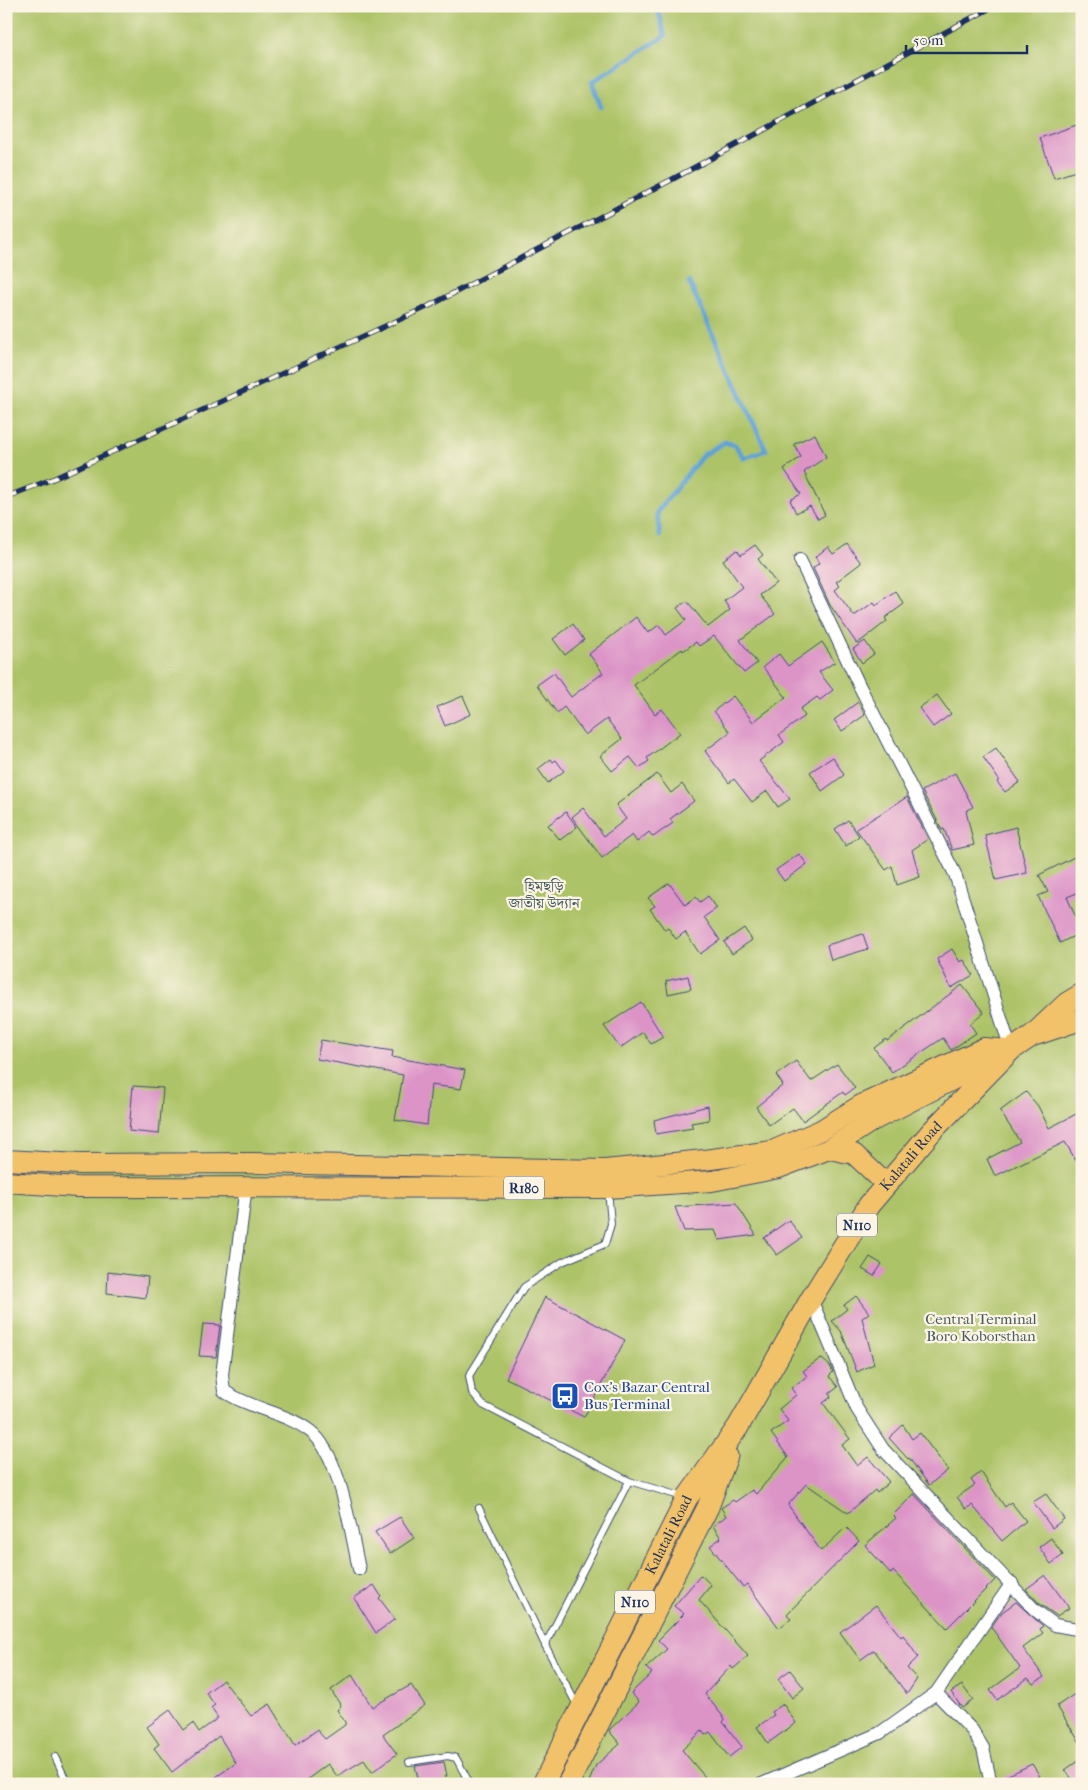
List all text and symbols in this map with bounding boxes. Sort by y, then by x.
scale bar [906,22,1027,54]
text: 50 m [913,31,944,49]
park label: হিমছড়ি জাতীয় উদ্যান [507,877,581,912]
street label: Kalatali Road [876,1116,946,1195]
road number: R180 [504,1176,544,1200]
road number: N110 [837,1214,877,1236]
park label: Central Terminal Boro Koborsthan [925,1310,1037,1345]
place label: Cox's Bazar Central Bus Terminal [584,1378,710,1413]
bus stop icon: Cox's Bazar Central Bus Terminal [550,1381,580,1411]
street label: Kalatali Road [641,1491,696,1578]
road number: N110 [615,1590,655,1614]

